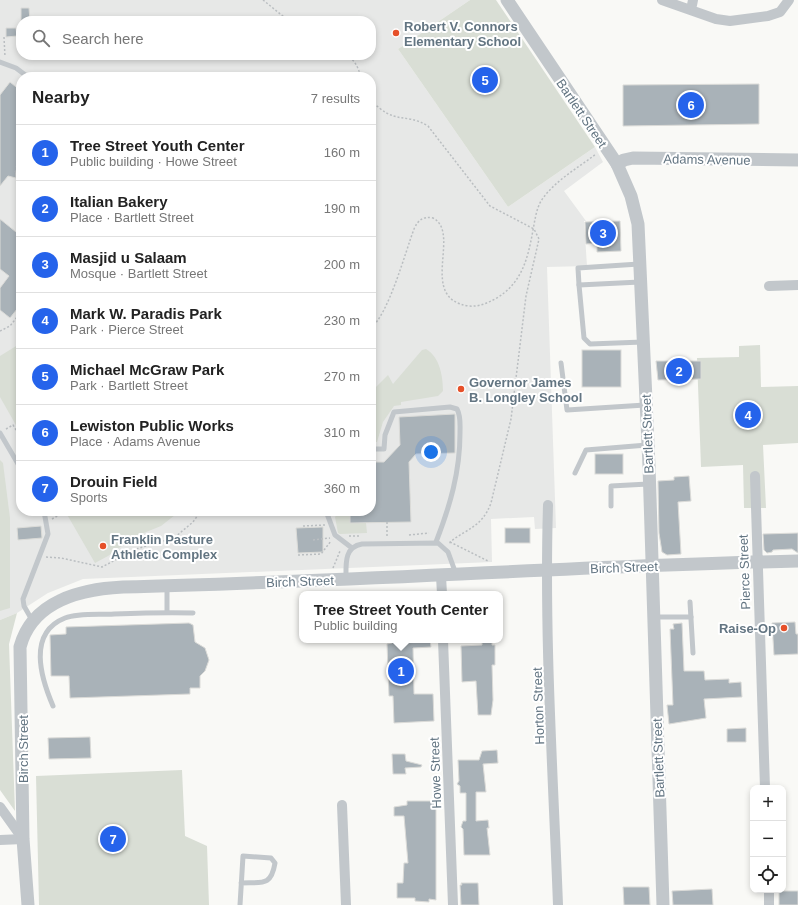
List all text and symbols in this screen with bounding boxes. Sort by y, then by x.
search box [16,16,376,60]
place label: Robert V. Connors Elementary School [404,19,521,49]
icon: search [30,27,52,49]
marker: Robert V. Connors Elementary School [391,28,401,38]
text: Search here [62,30,144,47]
pin: 5 [472,65,498,95]
street label: Bartlett Street [553,76,610,151]
text: Nearby [32,88,90,107]
pin: 6 [678,90,704,120]
text: 7 results [311,91,360,106]
text: Tree Street Youth Center [70,137,245,154]
text: 1 [41,145,49,160]
text: 160 m [324,145,360,160]
street label: Adams Avenue [663,151,751,168]
text: Public building · Howe Street [70,154,237,169]
text: Italian Bakery [70,193,168,210]
text: 2 [41,201,49,216]
text: 190 m [324,201,360,216]
text: Place · Bartlett Street [70,210,194,225]
pin: 3 [590,218,616,248]
text: Masjid u Salaam [70,249,187,266]
text: 3 [41,257,49,272]
text: 200 m [324,257,360,272]
text: Mosque · Bartlett Street [70,266,207,281]
text: Mark W. Paradis Park [70,305,222,322]
text: 4 [41,313,49,328]
text: 230 m [324,313,360,328]
text: Park · Pierce Street [70,322,183,337]
pin: 2 [666,356,692,386]
text: Michael McGraw Park [70,361,224,378]
text: 5 [41,369,49,384]
text: 270 m [324,369,360,384]
place label: Governor James B. Longley School [469,375,582,405]
text: Park · Bartlett Street [70,378,188,393]
marker: Governor James B. Longley School [456,384,466,394]
street label: Bartlett Street [639,394,656,474]
pin: 4 [735,400,761,430]
text: Lewiston Public Works [70,417,234,434]
text: 6 [41,425,49,440]
text: 310 m [324,425,360,440]
text: Place · Adams Avenue [70,434,201,449]
your location [421,442,441,462]
text: Drouin Field [70,473,158,490]
text: 7 [41,481,49,496]
text: 360 m [324,481,360,496]
text: Sports [70,490,108,505]
place label: Franklin Pasture Athletic Complex [111,532,218,562]
street label: Pierce Street [736,534,753,610]
marker: Franklin Pasture Athletic Complex [98,541,108,551]
street label: Birch Street [590,559,659,576]
street label: Birch Street [266,573,335,590]
popup [299,591,503,643]
text: Tree Street Youth Center [314,601,488,618]
text: Public building [314,618,398,633]
place label: Raise-Op [719,621,776,636]
marker: Raise-Op [779,623,789,633]
pin: 1 [388,656,414,686]
street label: Horton Street [530,667,547,745]
street label: Birch Street [16,715,31,783]
street label: Bartlett Street [650,718,667,798]
street label: Howe Street [427,737,444,809]
map controls [750,785,786,893]
button: + [750,785,786,821]
button: − [750,821,786,857]
pin: 7 [100,824,126,854]
button: locate [750,857,786,893]

